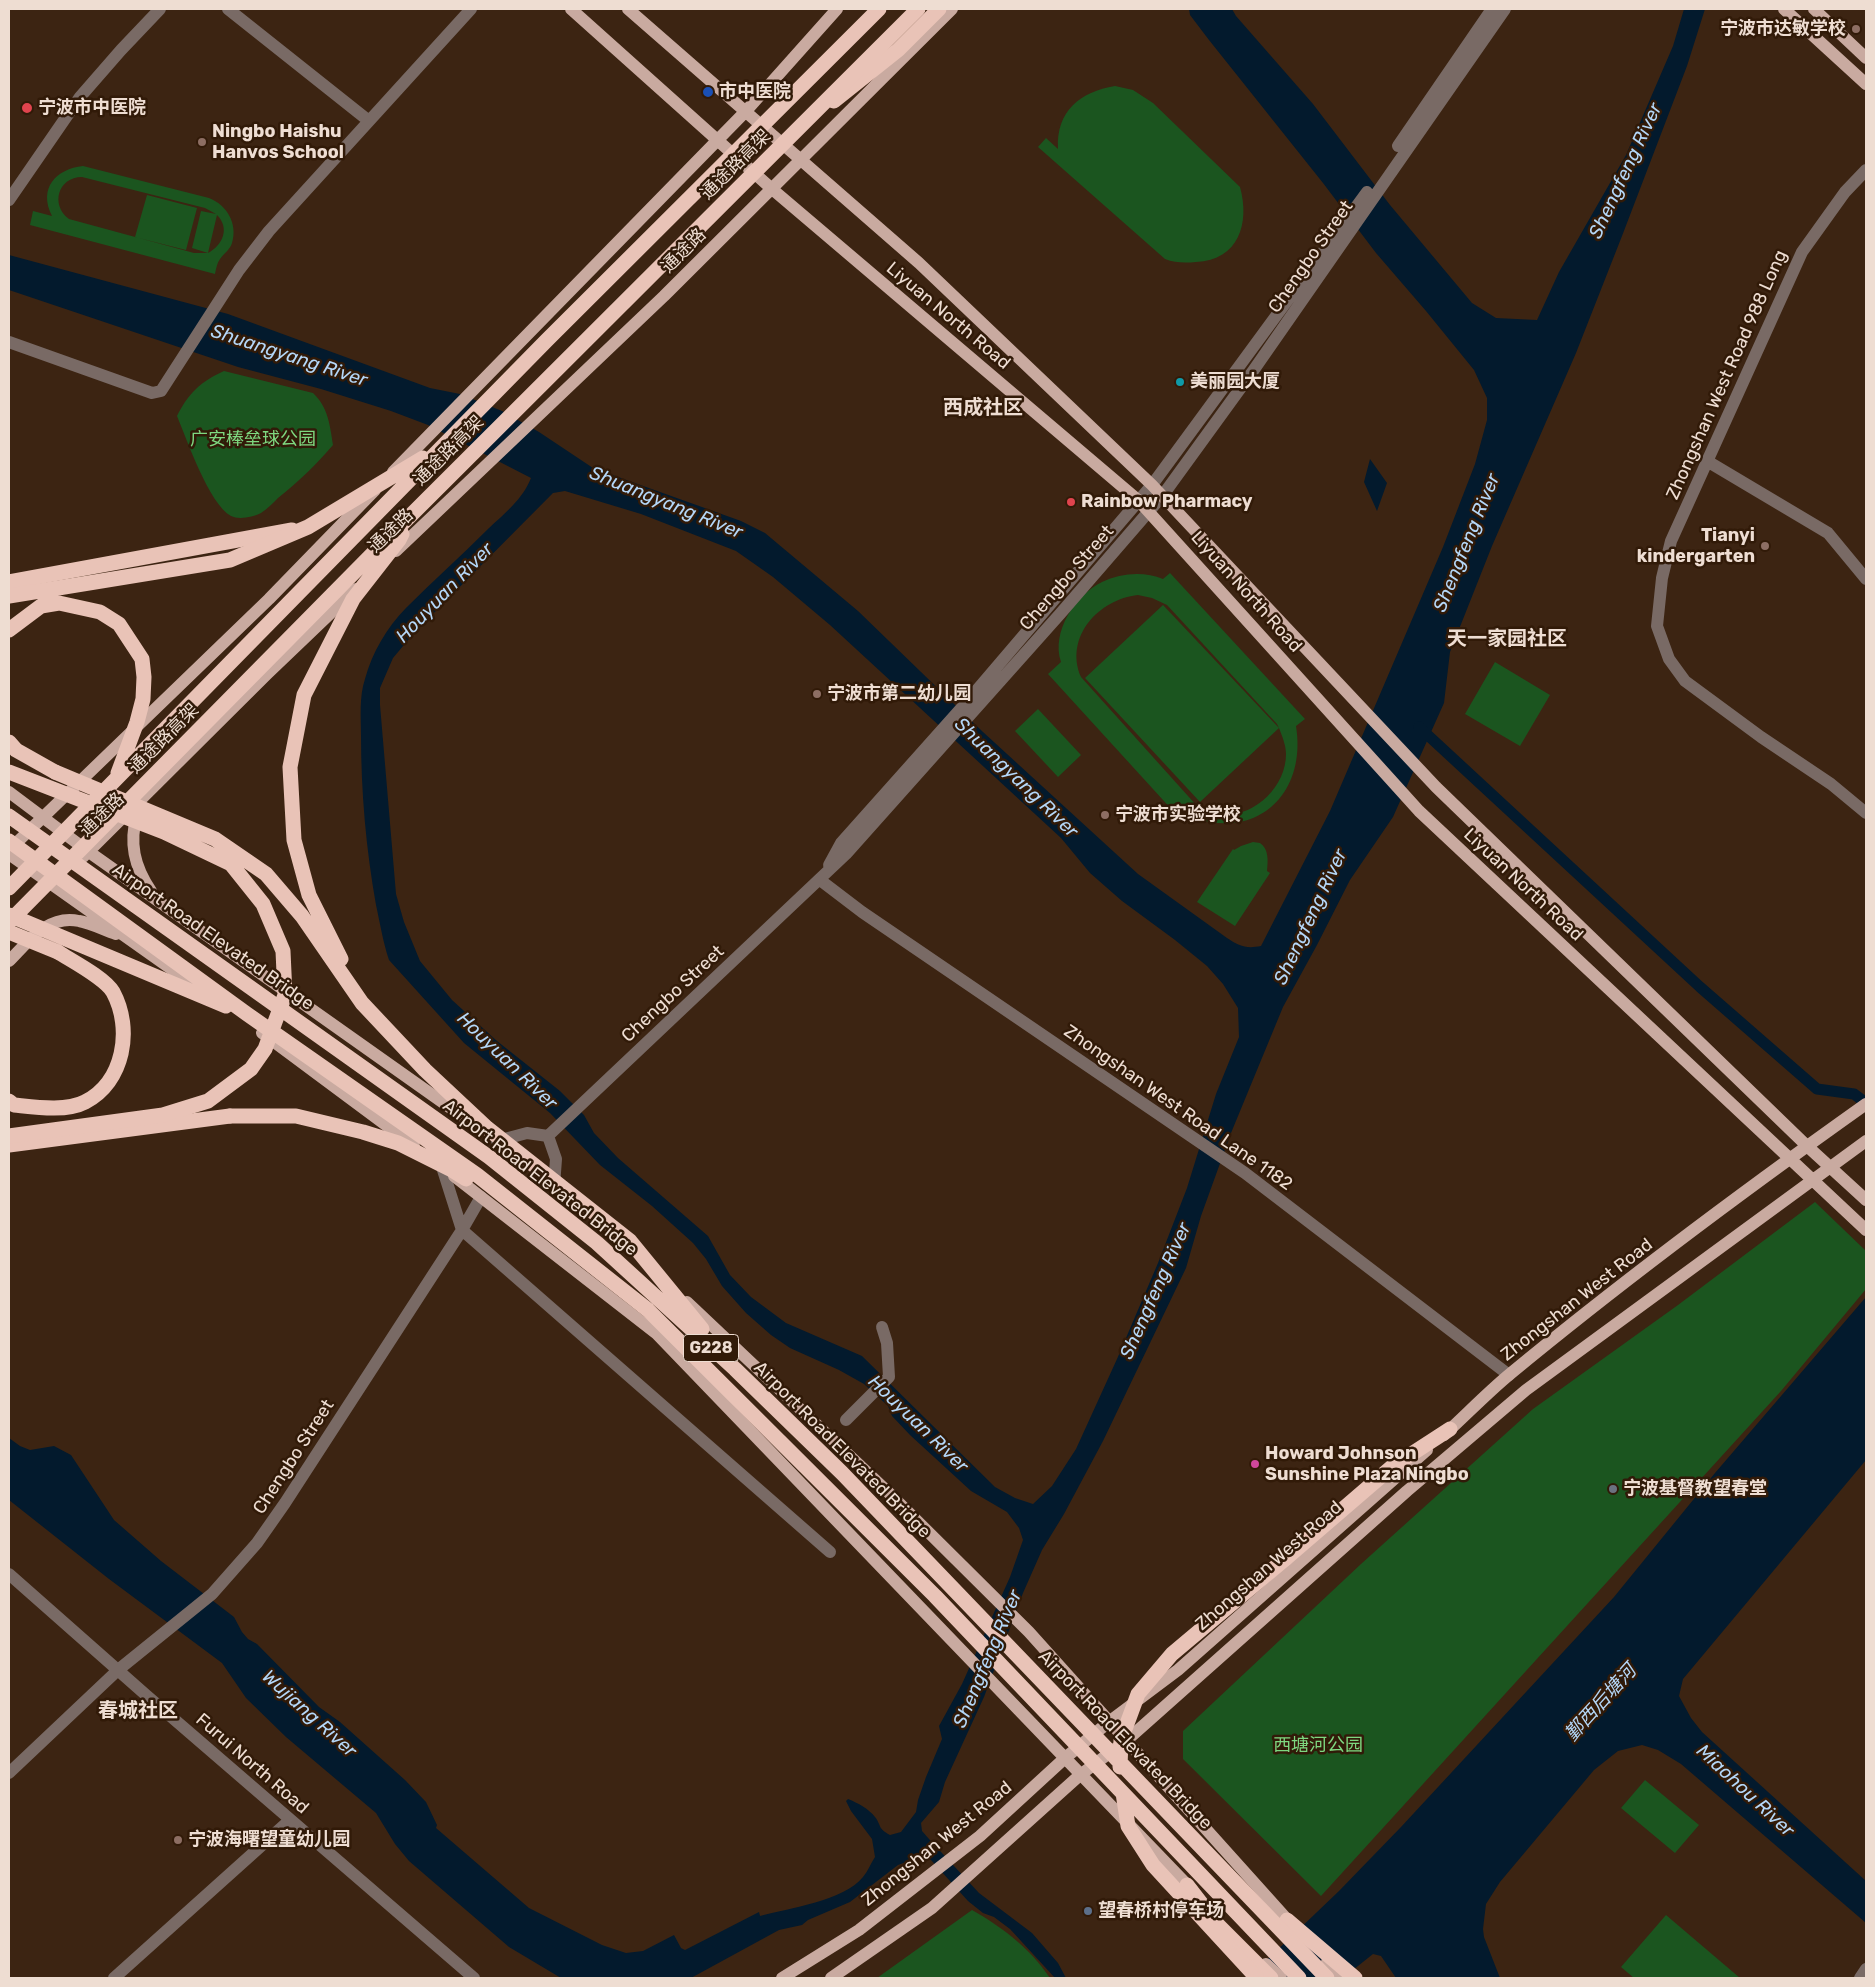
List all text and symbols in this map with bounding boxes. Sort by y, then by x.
place label: 宁波市达敏学校 [1720,18,1846,40]
marker: 宁波市达敏学校 [1850,23,1862,35]
place label: 市中医院 [719,81,791,103]
marker: 市中医院 [701,85,715,99]
place label: 宁波市中医院 [38,97,146,119]
water label: Shengfeng River [1585,99,1667,243]
marker: 宁波市中医院 [20,101,34,115]
place label: Ningbo Haishu Hanvos School [212,121,344,163]
street label: 通途路高架 [697,126,775,204]
marker: Ningbo Haishu Hanvos School [196,136,208,148]
street label: Chengbo Street [1264,197,1358,317]
street label: 通途路 [657,224,711,278]
street label: Zhongshan West Road 988 Long [1662,247,1792,503]
street label: Liyuan North Road [882,258,1014,374]
water label: Shuangyang River [208,320,370,392]
place label: 美丽园大厦 [1190,371,1280,393]
marker: 美丽园大厦 [1174,376,1186,388]
district label: 西成社区 [943,396,1023,420]
street label: 通途路高架 [410,412,488,490]
park label: 广安棒垒球公园 [190,429,316,451]
water label: Shuangyang River [586,462,746,544]
water label: Shengfeng River [1429,471,1505,615]
place label: Rainbow Pharmacy [1081,491,1253,513]
marker: Rainbow Pharmacy [1065,496,1077,508]
street label: 通途路 [364,504,418,558]
street label: Chengbo Street [1015,521,1119,635]
place label: Tianyi kindergarten [1637,525,1755,568]
street label: Liyuan North Road [1186,527,1306,657]
water label: Houyuan River [392,538,498,648]
marker: Tianyi kindergarten [1759,540,1771,552]
district label: 天一家园社区 [1447,627,1567,651]
place label: 宁波市第二幼儿园 [827,683,971,705]
marker: 宁波市第二幼儿园 [811,688,823,700]
street label: 通途路高架 [125,700,203,778]
water label: Shuangyang River [949,713,1083,843]
street label: 通途路 [75,788,129,842]
place label: 宁波市实验学校 [1115,804,1241,826]
marker: 宁波市实验学校 [1099,809,1111,821]
street label: Liyuan North Road [1459,824,1587,946]
water label: Shengfeng River [1270,845,1352,989]
street label: Airport Road Elevated Bridge [108,859,318,1015]
street label: Chengbo Street [617,941,729,1047]
water label: Houyuan River [452,1008,562,1114]
street label: Zhongshan West Road Lane 1182 [1060,1021,1296,1195]
street label: Airport Road Elevated Bridge [438,1095,642,1261]
water label: Shengfeng River [1116,1219,1196,1363]
street label: Zhongshan West Road [1497,1234,1657,1366]
road number: G228 [684,1335,738,1362]
street label: Airport Road Elevated Bridge [749,1357,935,1543]
water label: Houyuan River [863,1371,973,1477]
street label: Chengbo Street [249,1396,339,1518]
place label: Howard Johnson Sunshine Plaza Ningbo [1265,1443,1469,1486]
marker: Howard Johnson Sunshine Plaza Ningbo [1249,1458,1261,1470]
place label: 宁波基督教望春堂 [1623,1478,1767,1500]
marker: 宁波基督教望春堂 [1607,1483,1619,1495]
street label: Zhongshan West Road [1192,1497,1346,1635]
water label: Shengfeng River [949,1587,1027,1731]
street label: Airport Road Elevated Bridge [1033,1646,1217,1834]
water label: 鄞西后塘河 [1561,1660,1641,1746]
water label: Wujiang River [257,1666,361,1762]
district label: 春城社区 [98,1699,178,1723]
street label: Furui North Road [191,1709,313,1819]
park label: 西塘河公园 [1273,1735,1363,1757]
water label: Miaohou River [1691,1740,1799,1842]
street label: Zhongshan West Road [858,1777,1016,1911]
place label: 宁波海曙望童幼儿园 [188,1829,350,1851]
marker: 宁波海曙望童幼儿园 [172,1834,184,1846]
place label: 望春桥村停车场 [1098,1900,1224,1922]
marker: 望春桥村停车场 [1082,1905,1094,1917]

